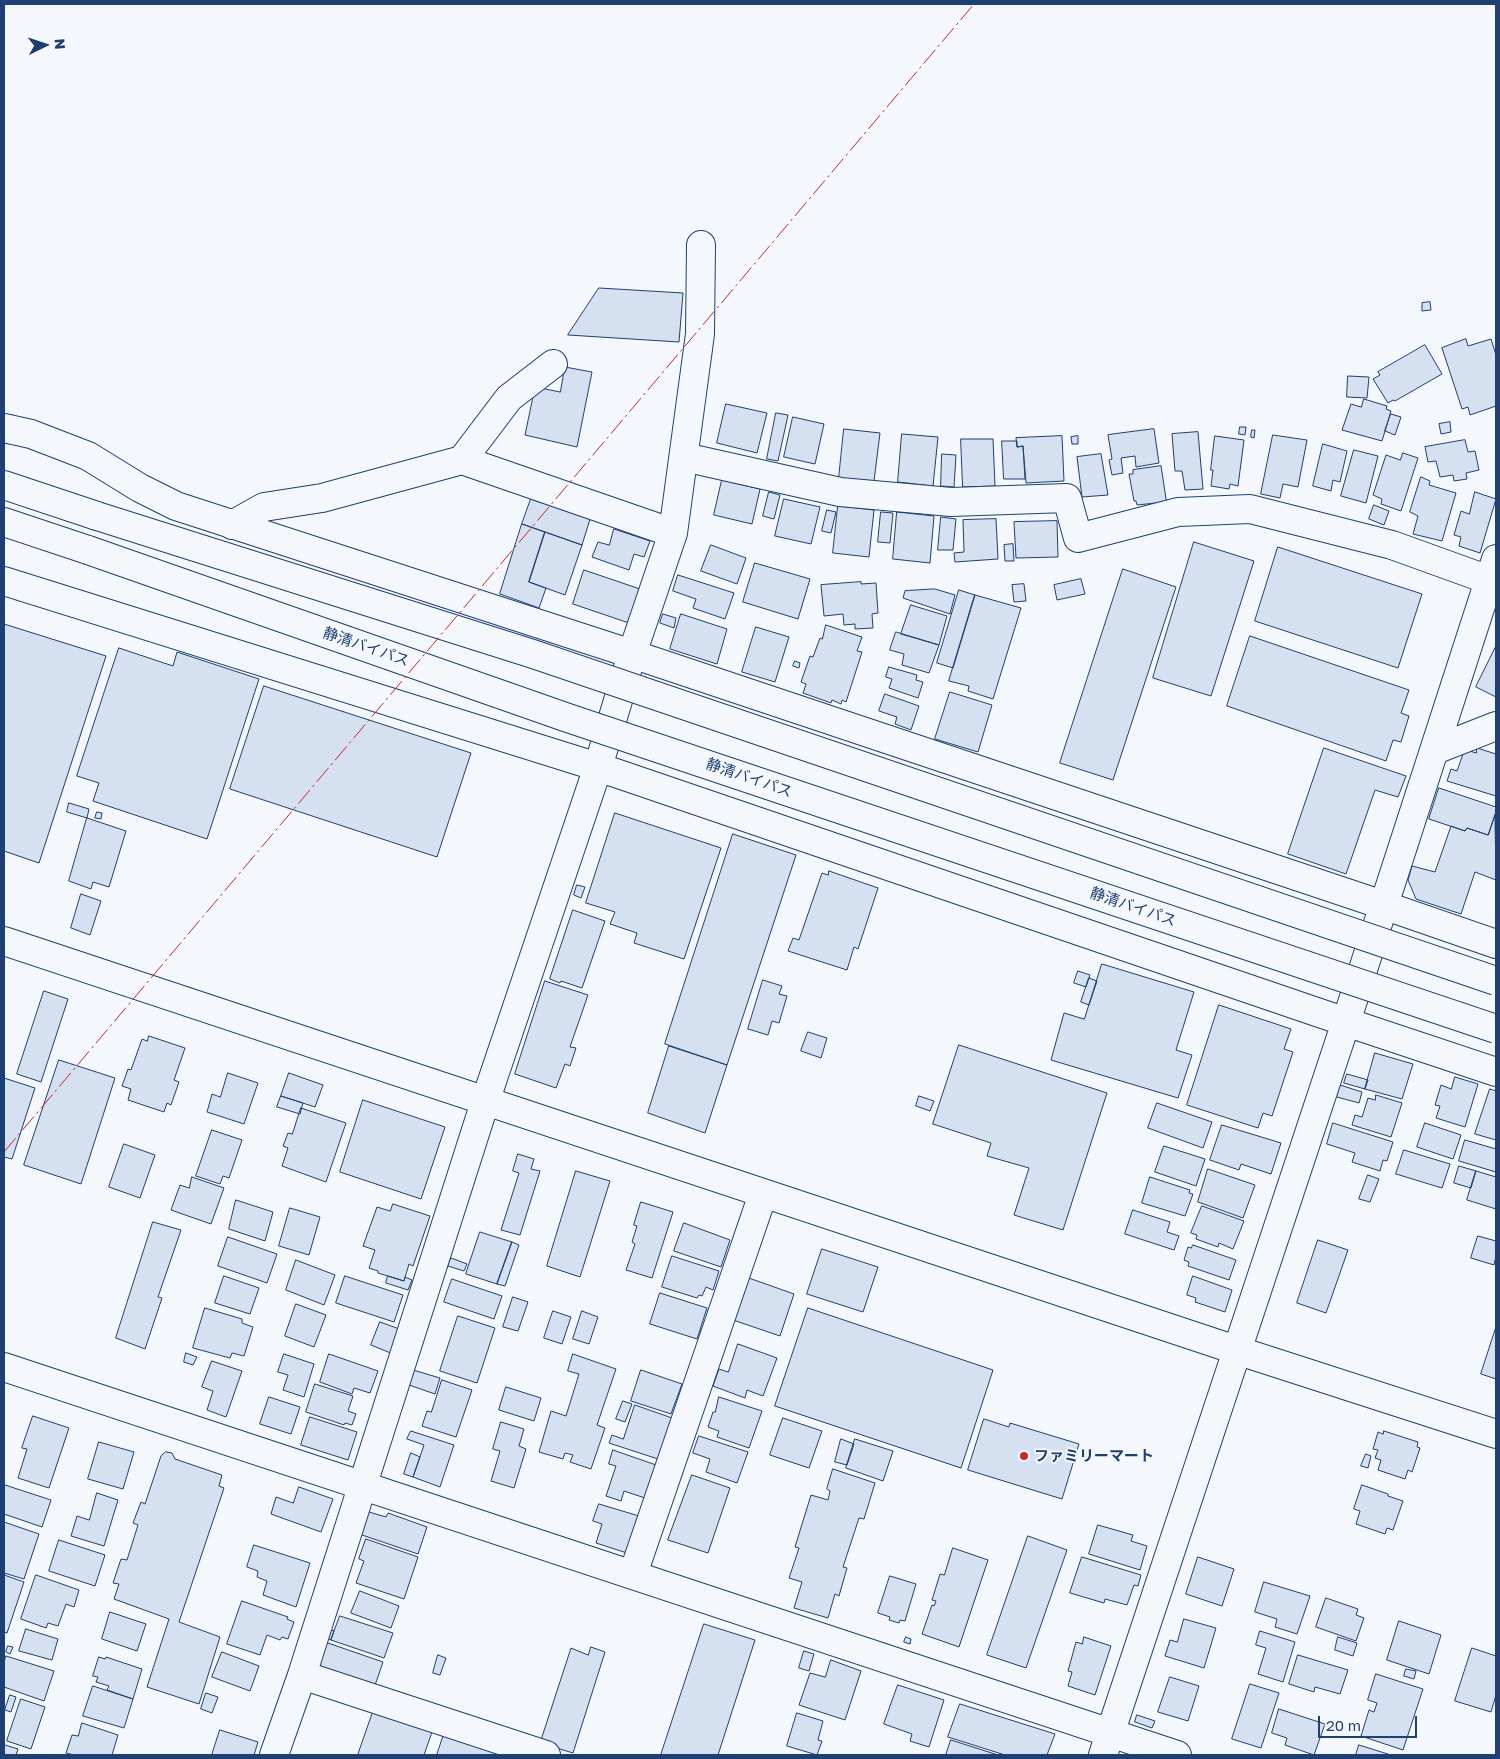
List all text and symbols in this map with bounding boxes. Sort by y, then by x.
north arrow [20,20,70,70]
text: N [52,38,69,50]
street label: 静清バイパス [321,624,411,670]
street label: 静清バイパス [704,755,794,801]
street label: 静清バイパス [1088,884,1178,930]
place label: ファミリーマート [1034,1447,1154,1465]
marker: ファミリーマート [1018,1450,1030,1462]
scale bar [1320,1706,1419,1738]
text: 20 m [1326,1716,1361,1734]

